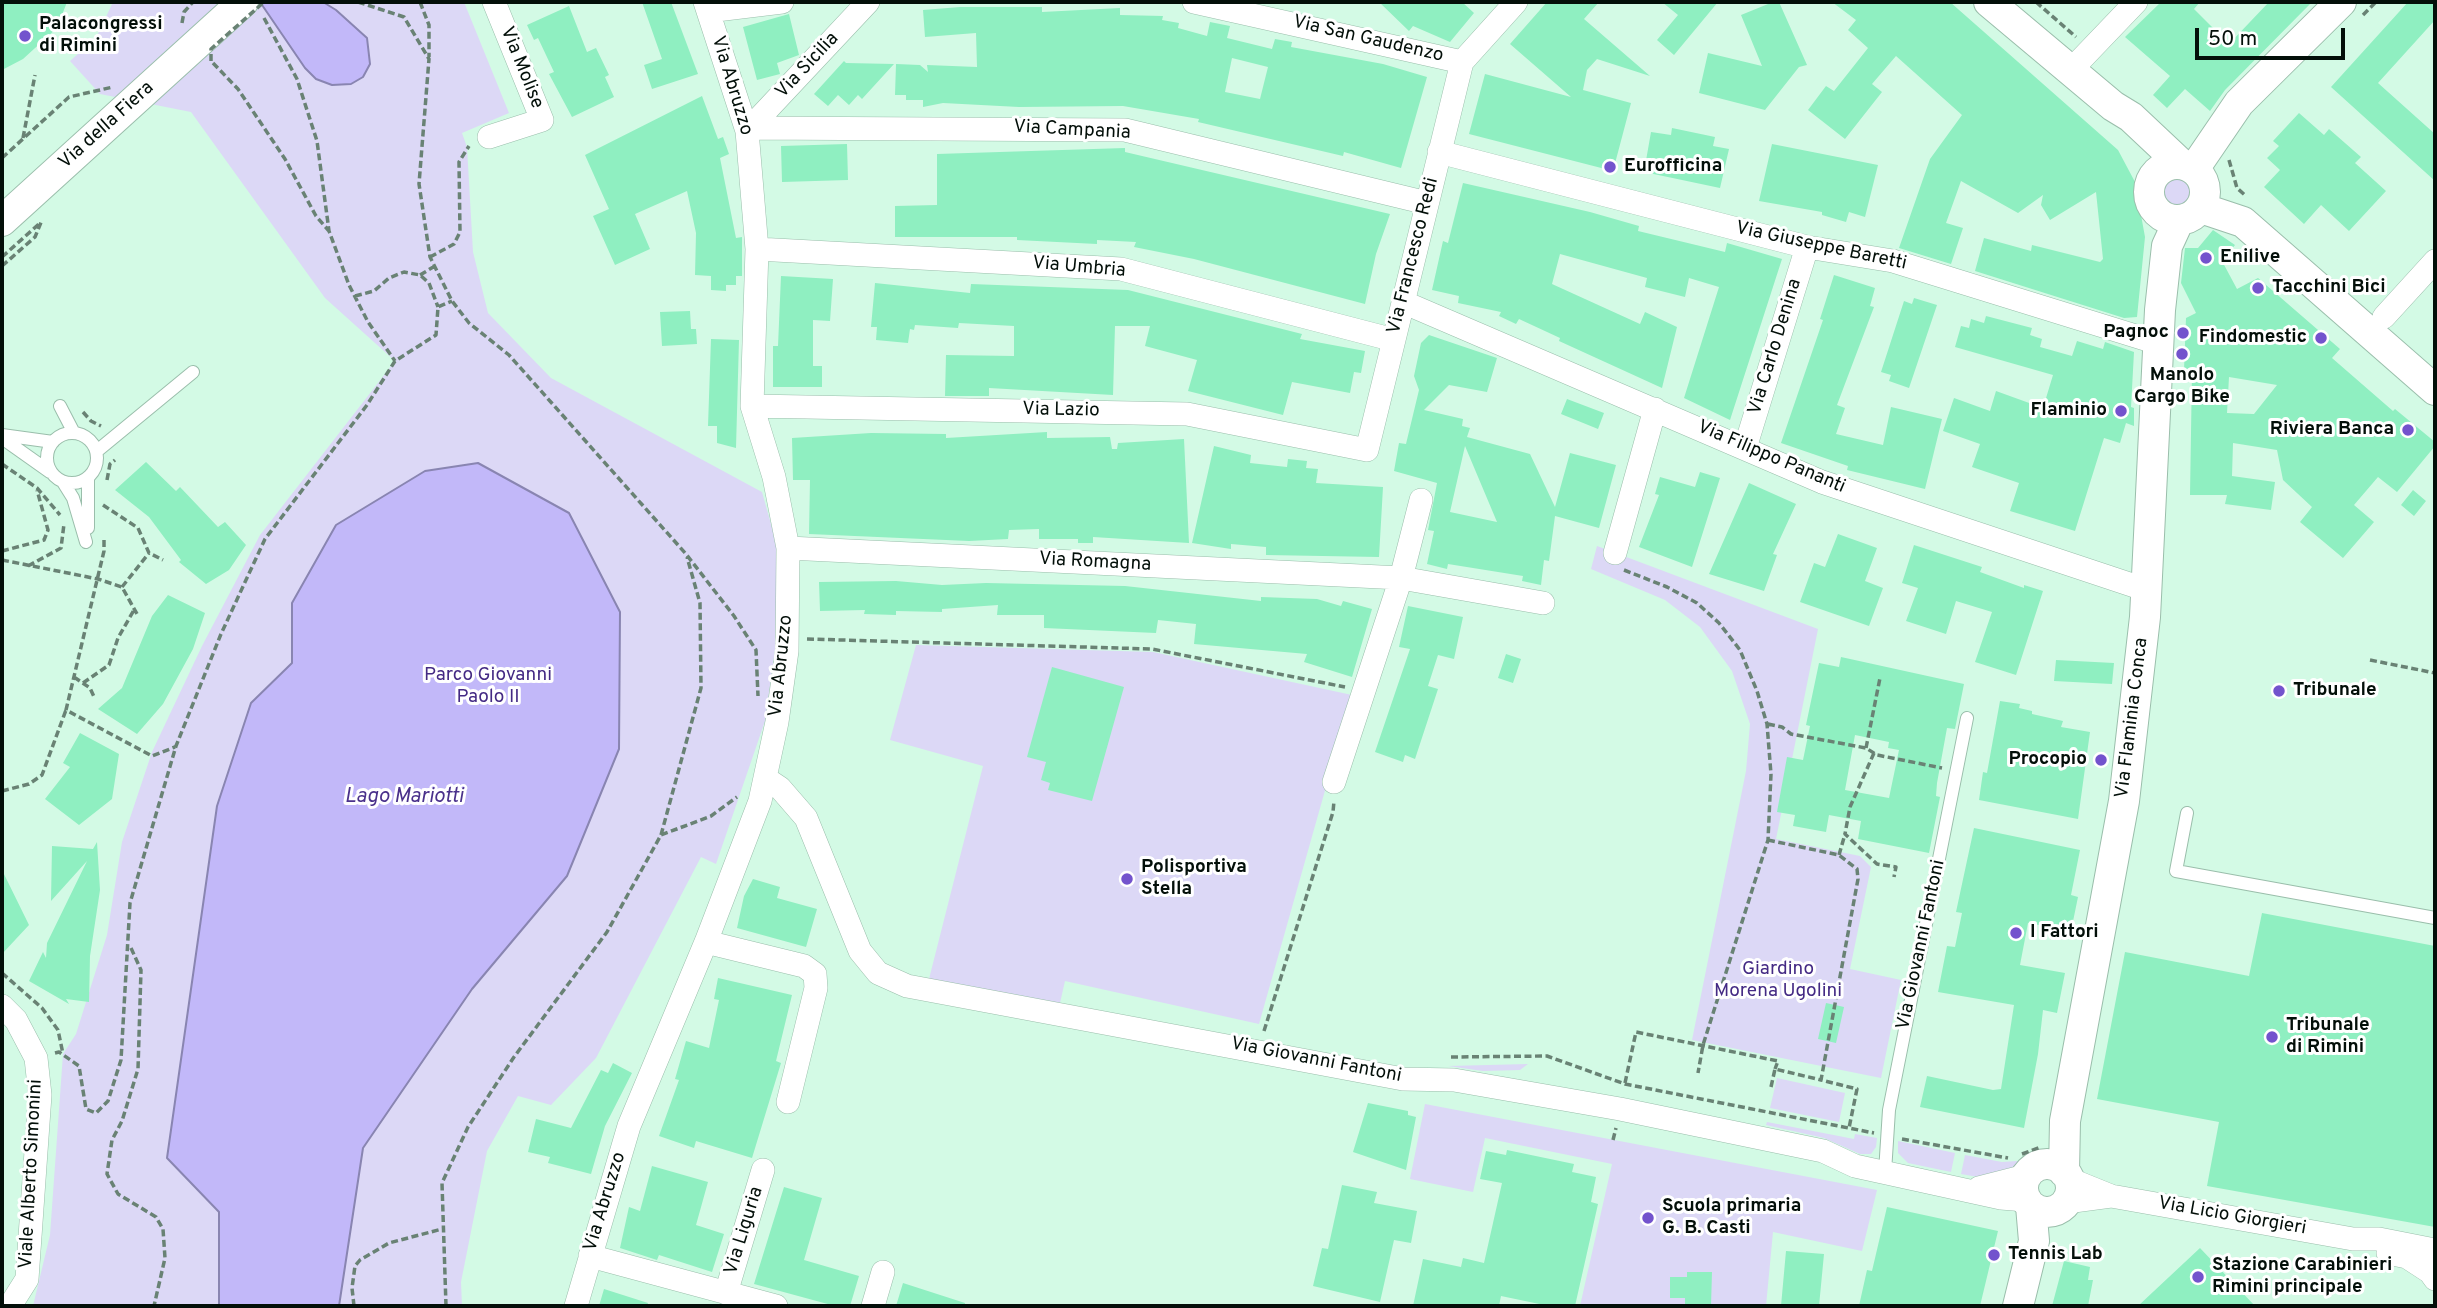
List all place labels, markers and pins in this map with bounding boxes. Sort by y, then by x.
place label: Palacongressi di Rimini [39,14,163,58]
marker: Palacongressi di Rimini [17,28,33,44]
place label: Eurofficina [1624,156,1722,178]
marker: Eurofficina [1602,159,1618,175]
place label: Enilive [2220,247,2280,269]
marker: Enilive [2198,250,2214,266]
place label: Tacchini Bici [2272,277,2386,299]
marker: Tacchini Bici [2250,280,2266,296]
place label: Pagnoc [2103,322,2169,344]
marker: Pagnoc [2175,325,2191,341]
place label: Findomestic [2199,327,2307,349]
marker: Findomestic [2313,330,2329,346]
marker: Manolo Cargo Bike [2174,346,2190,362]
place label: Manolo Cargo Bike [2134,365,2230,409]
place label: Flaminio [2030,400,2107,422]
marker: Flaminio [2113,403,2129,419]
place label: Riviera Banca [2270,419,2394,441]
marker: Riviera Banca [2400,422,2416,438]
place label: Tribunale [2293,680,2377,702]
marker: Tribunale [2271,683,2287,699]
place label: Procopio [2009,749,2087,771]
marker: Procopio [2093,752,2109,768]
place label: Polisportiva Stella [1141,857,1247,901]
marker: Polisportiva Stella [1119,871,1135,887]
place label: I Fattori [2030,922,2099,944]
marker: I Fattori [2008,925,2024,941]
place label: Tribunale di Rimini [2286,1015,2370,1059]
marker: Tribunale di Rimini [2264,1029,2280,1045]
place label: Scuola primaria G. B. Casti [1662,1196,1801,1240]
marker: Scuola primaria G. B. Casti [1640,1210,1656,1226]
place label: Tennis Lab [2008,1244,2103,1266]
marker: Tennis Lab [1986,1247,2002,1263]
place label: Stazione Carabinieri Rimini principale [2212,1255,2392,1299]
marker: Stazione Carabinieri Rimini principale [2190,1269,2206,1285]

